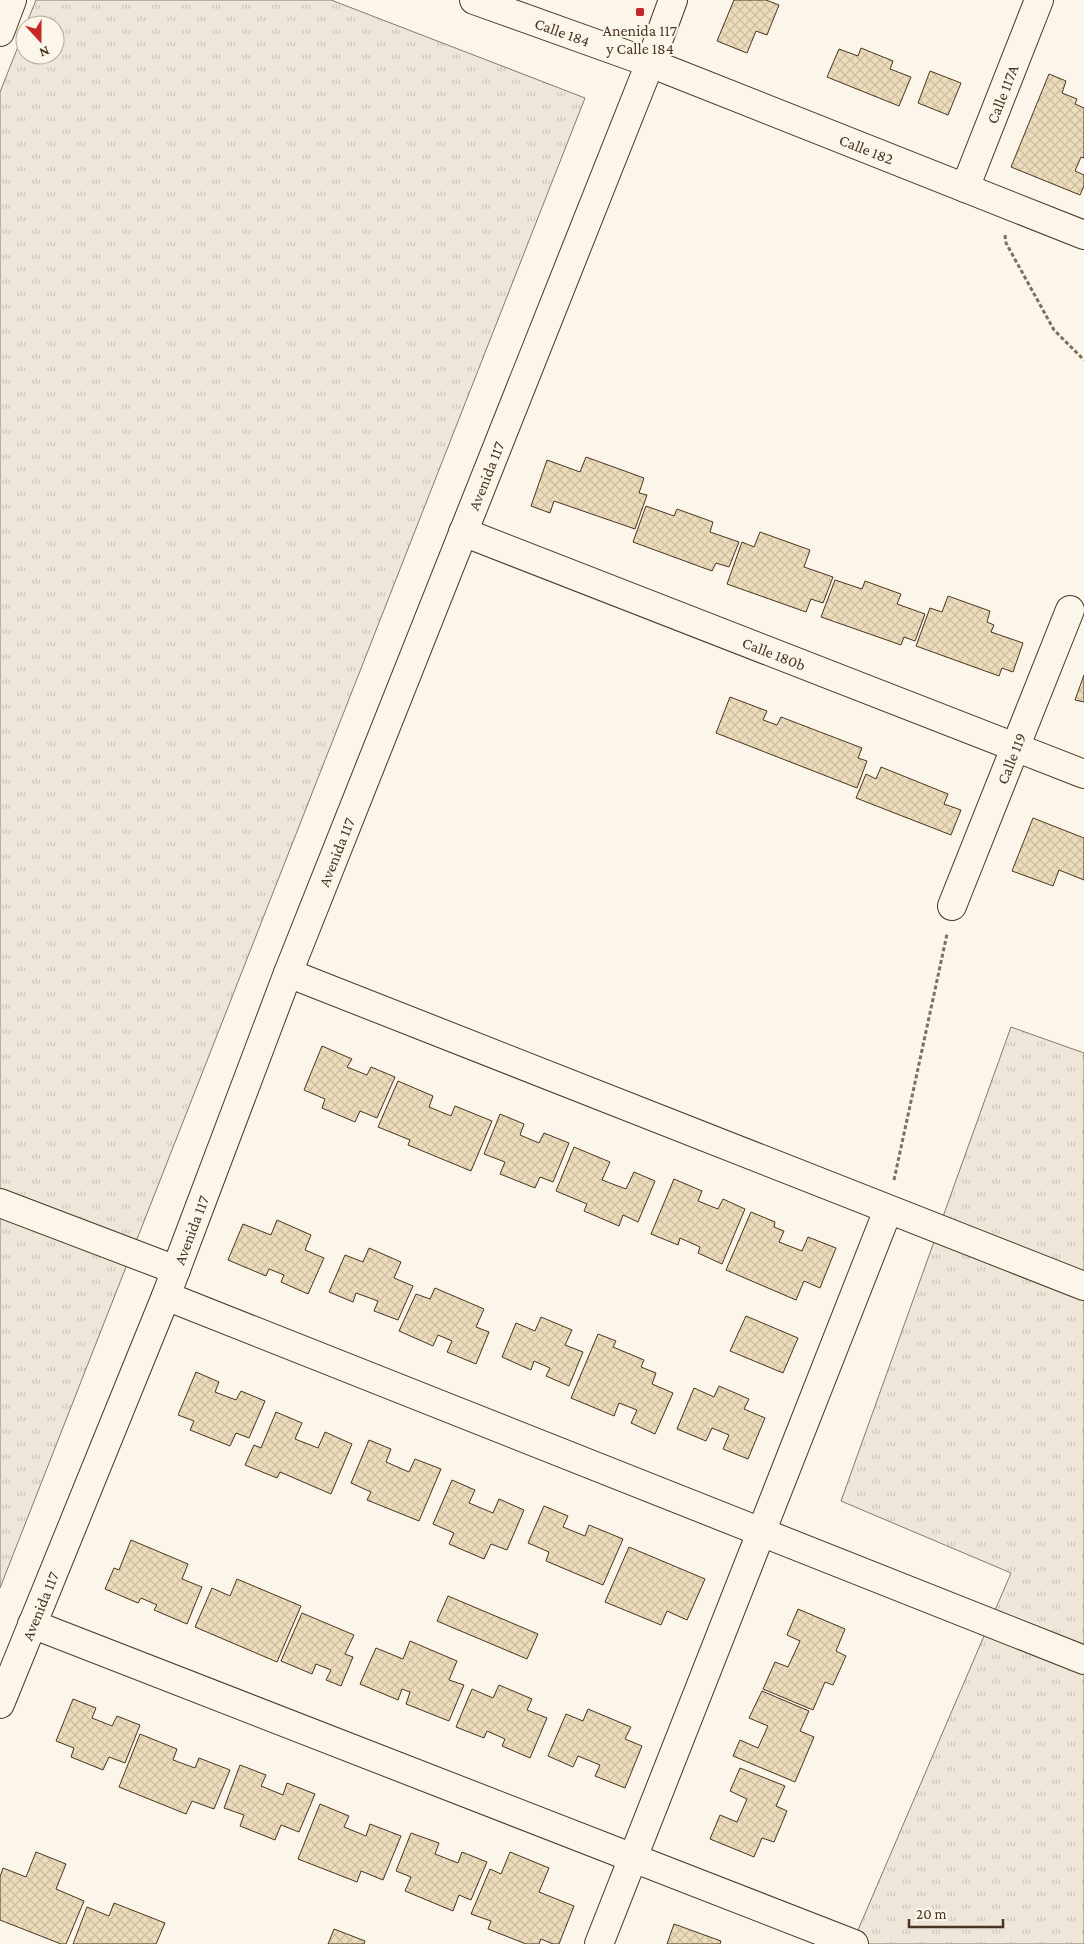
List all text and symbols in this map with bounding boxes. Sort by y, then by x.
marker: Anenida 117 y Calle 184 [634,6,646,18]
street label: Calle 184 [533,14,592,49]
north arrow [15,15,65,65]
place label: Anenida 117 y Calle 184 [603,22,678,58]
text: N [37,43,52,61]
street label: Calle 117A [983,61,1022,126]
street label: Calle 182 [837,131,896,167]
street label: Avenida 117 [465,438,507,513]
street label: Calle 180b [740,633,808,673]
street label: Calle 119 [993,730,1029,787]
street label: Avenida 117 [315,815,358,889]
street label: Avenida 117 [170,1192,212,1267]
street label: Avenida 117 [18,1568,62,1643]
scale bar [909,1896,1003,1928]
text: 20 m [916,1906,947,1922]

